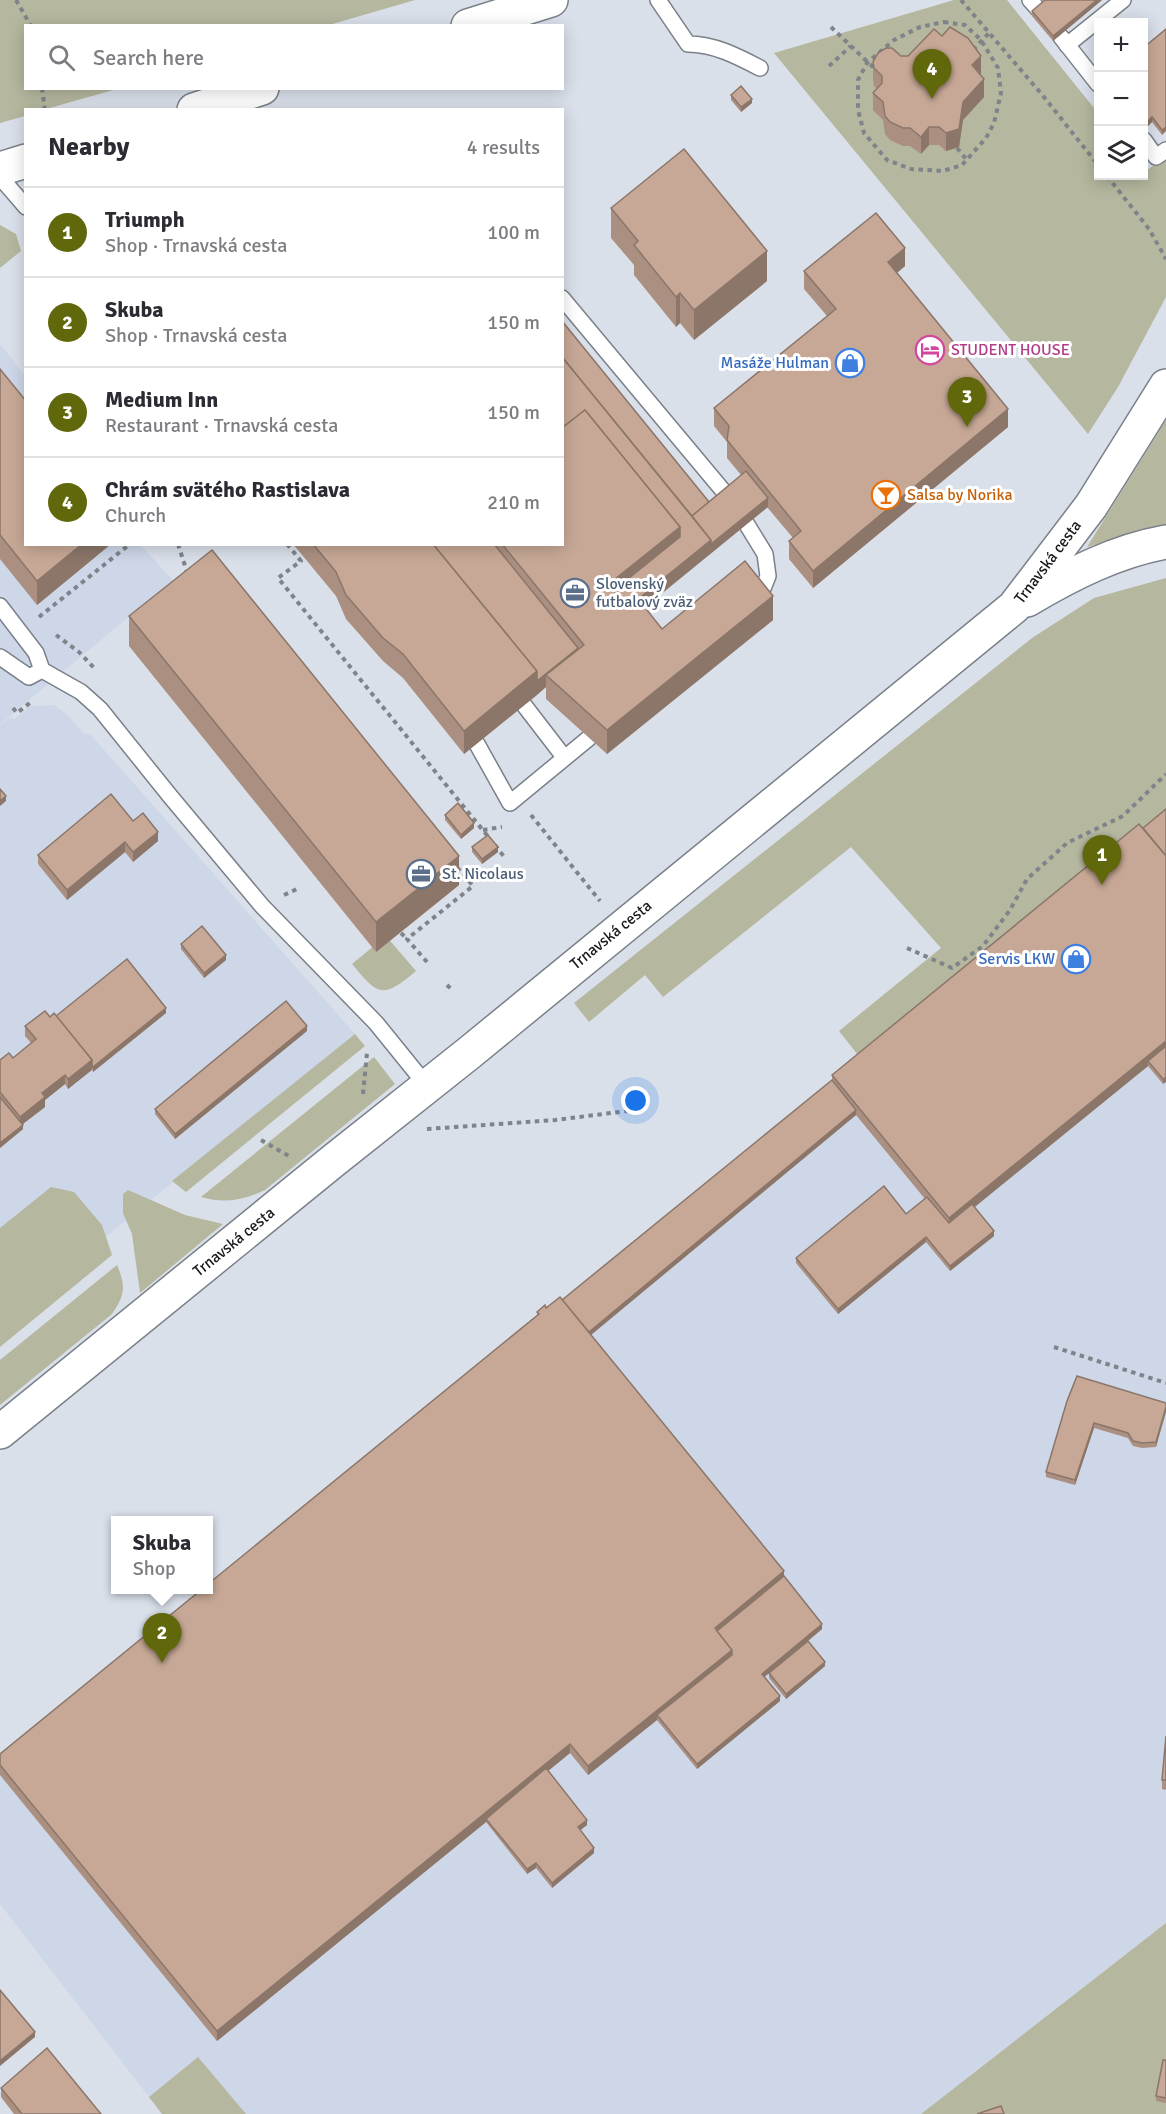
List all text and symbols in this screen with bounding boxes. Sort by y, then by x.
map controls [1094,18,1148,180]
button: + [1094,18,1148,72]
search box [24,24,564,90]
icon: search [45,41,78,74]
text: Search here [93,44,204,71]
pin: 4 [912,50,952,99]
button: − [1094,72,1148,126]
button: layers [1094,126,1148,180]
text: Nearby [48,131,129,163]
text: 4 results [467,135,540,160]
text: Triumph [105,206,185,233]
text: 1 [62,220,73,245]
text: 100 m [487,220,540,245]
text: Shop · Trnavská cesta [105,233,288,258]
text: Skuba [105,296,164,323]
text: 2 [62,310,73,335]
text: 150 m [487,310,540,335]
text: Shop · Trnavská cesta [105,323,288,348]
hotel icon: STUDENT HOUSE [914,334,946,366]
place label: STUDENT HOUSE [951,340,1070,360]
shop icon: Masáže Hulman [834,347,866,379]
place label: Masáže Hulman [721,353,829,373]
pin: 3 [948,378,986,427]
text: Medium Inn [105,386,218,413]
text: 3 [62,400,73,425]
text: 150 m [487,400,540,425]
text: Restaurant · Trnavská cesta [105,413,338,438]
text: Chrám svätého Rastislava [105,476,350,503]
bar icon: Salsa by Norika [870,479,902,511]
place label: Salsa by Norika [907,485,1013,505]
text: 4 [62,490,73,515]
text: 210 m [487,490,540,515]
text: Church [105,503,166,528]
street label: Trnavská cesta [1010,516,1086,608]
place label: Slovenský futbalový zväz [596,574,693,612]
office icon: Slovenský futbalový zväz [559,577,591,609]
pin: 1 [1082,836,1122,885]
office icon: St. Nicolaus [405,858,437,890]
place label: St. Nicolaus [442,864,524,884]
street label: Trnavská cesta [566,896,656,974]
shop icon: Servis LKW [1060,943,1092,975]
place label: Servis LKW [978,949,1055,969]
your location [621,1086,650,1115]
street label: Trnavská cesta [189,1203,279,1281]
popup [111,1516,213,1594]
text: Skuba [133,1529,191,1556]
text: Shop [133,1556,176,1581]
pin: 2 [142,1614,182,1663]

